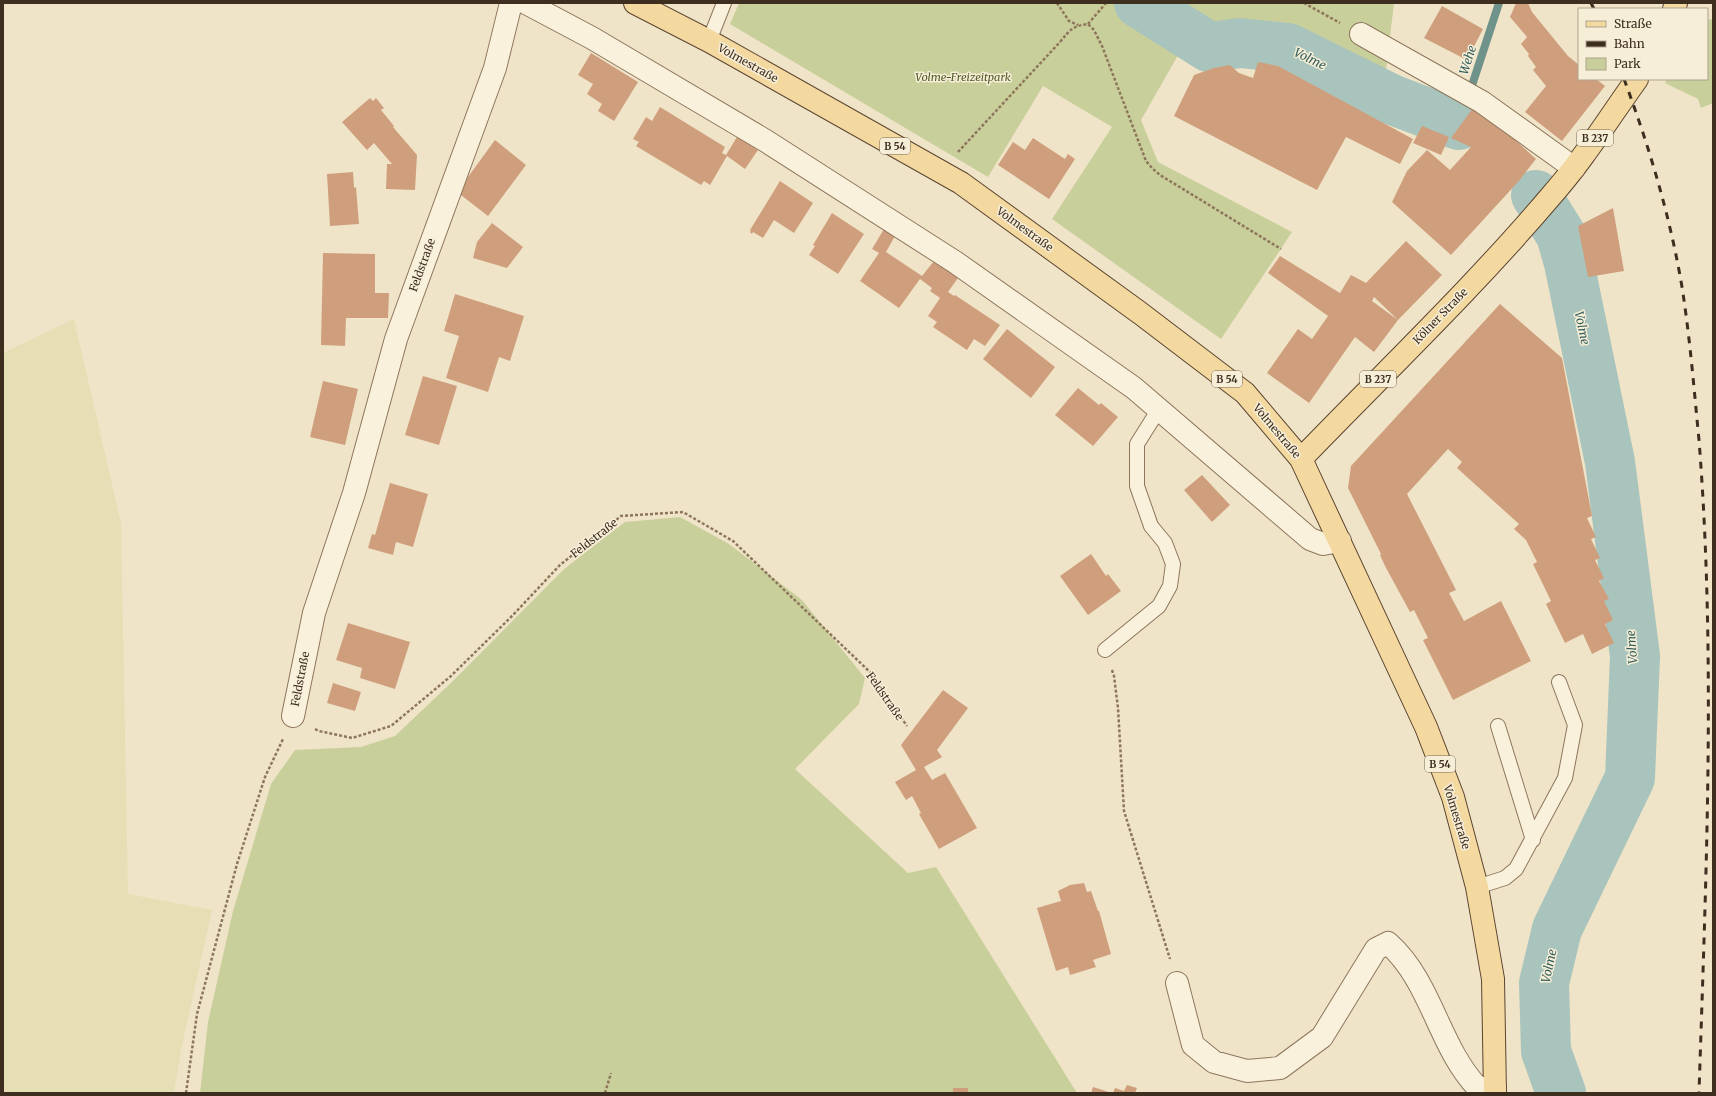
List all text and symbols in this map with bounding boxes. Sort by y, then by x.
legend [1578,8,1708,80]
text: Straße [1614,16,1652,31]
text: Bahn [1614,36,1645,51]
street label: Volmestraße [715,40,781,85]
water label: Wehe [1456,43,1479,76]
water label: Volme [1292,44,1329,73]
text: Park [1614,56,1641,71]
park label: Volme-Freizeitpark [915,70,1011,84]
road number: B 237 [1577,130,1613,146]
road number: B 54 [880,138,910,154]
street label: Volmestraße [993,203,1056,254]
street label: Feldstraße [406,236,438,294]
street label: Kölner Straße [1410,285,1470,347]
water label: Volme [1572,310,1593,346]
road number: B 54 [1212,371,1242,387]
road number: B 237 [1360,371,1396,387]
street label: Volmestraße [1250,400,1304,461]
street label: Feldstraße [568,515,620,561]
water label: Volme [1623,630,1640,664]
street label: Feldstraße [288,650,312,708]
street label: Feldstraße [863,669,907,723]
road number: B 54 [1425,756,1455,772]
street label: Volmestraße [1440,782,1474,851]
water label: Volme [1538,948,1559,984]

